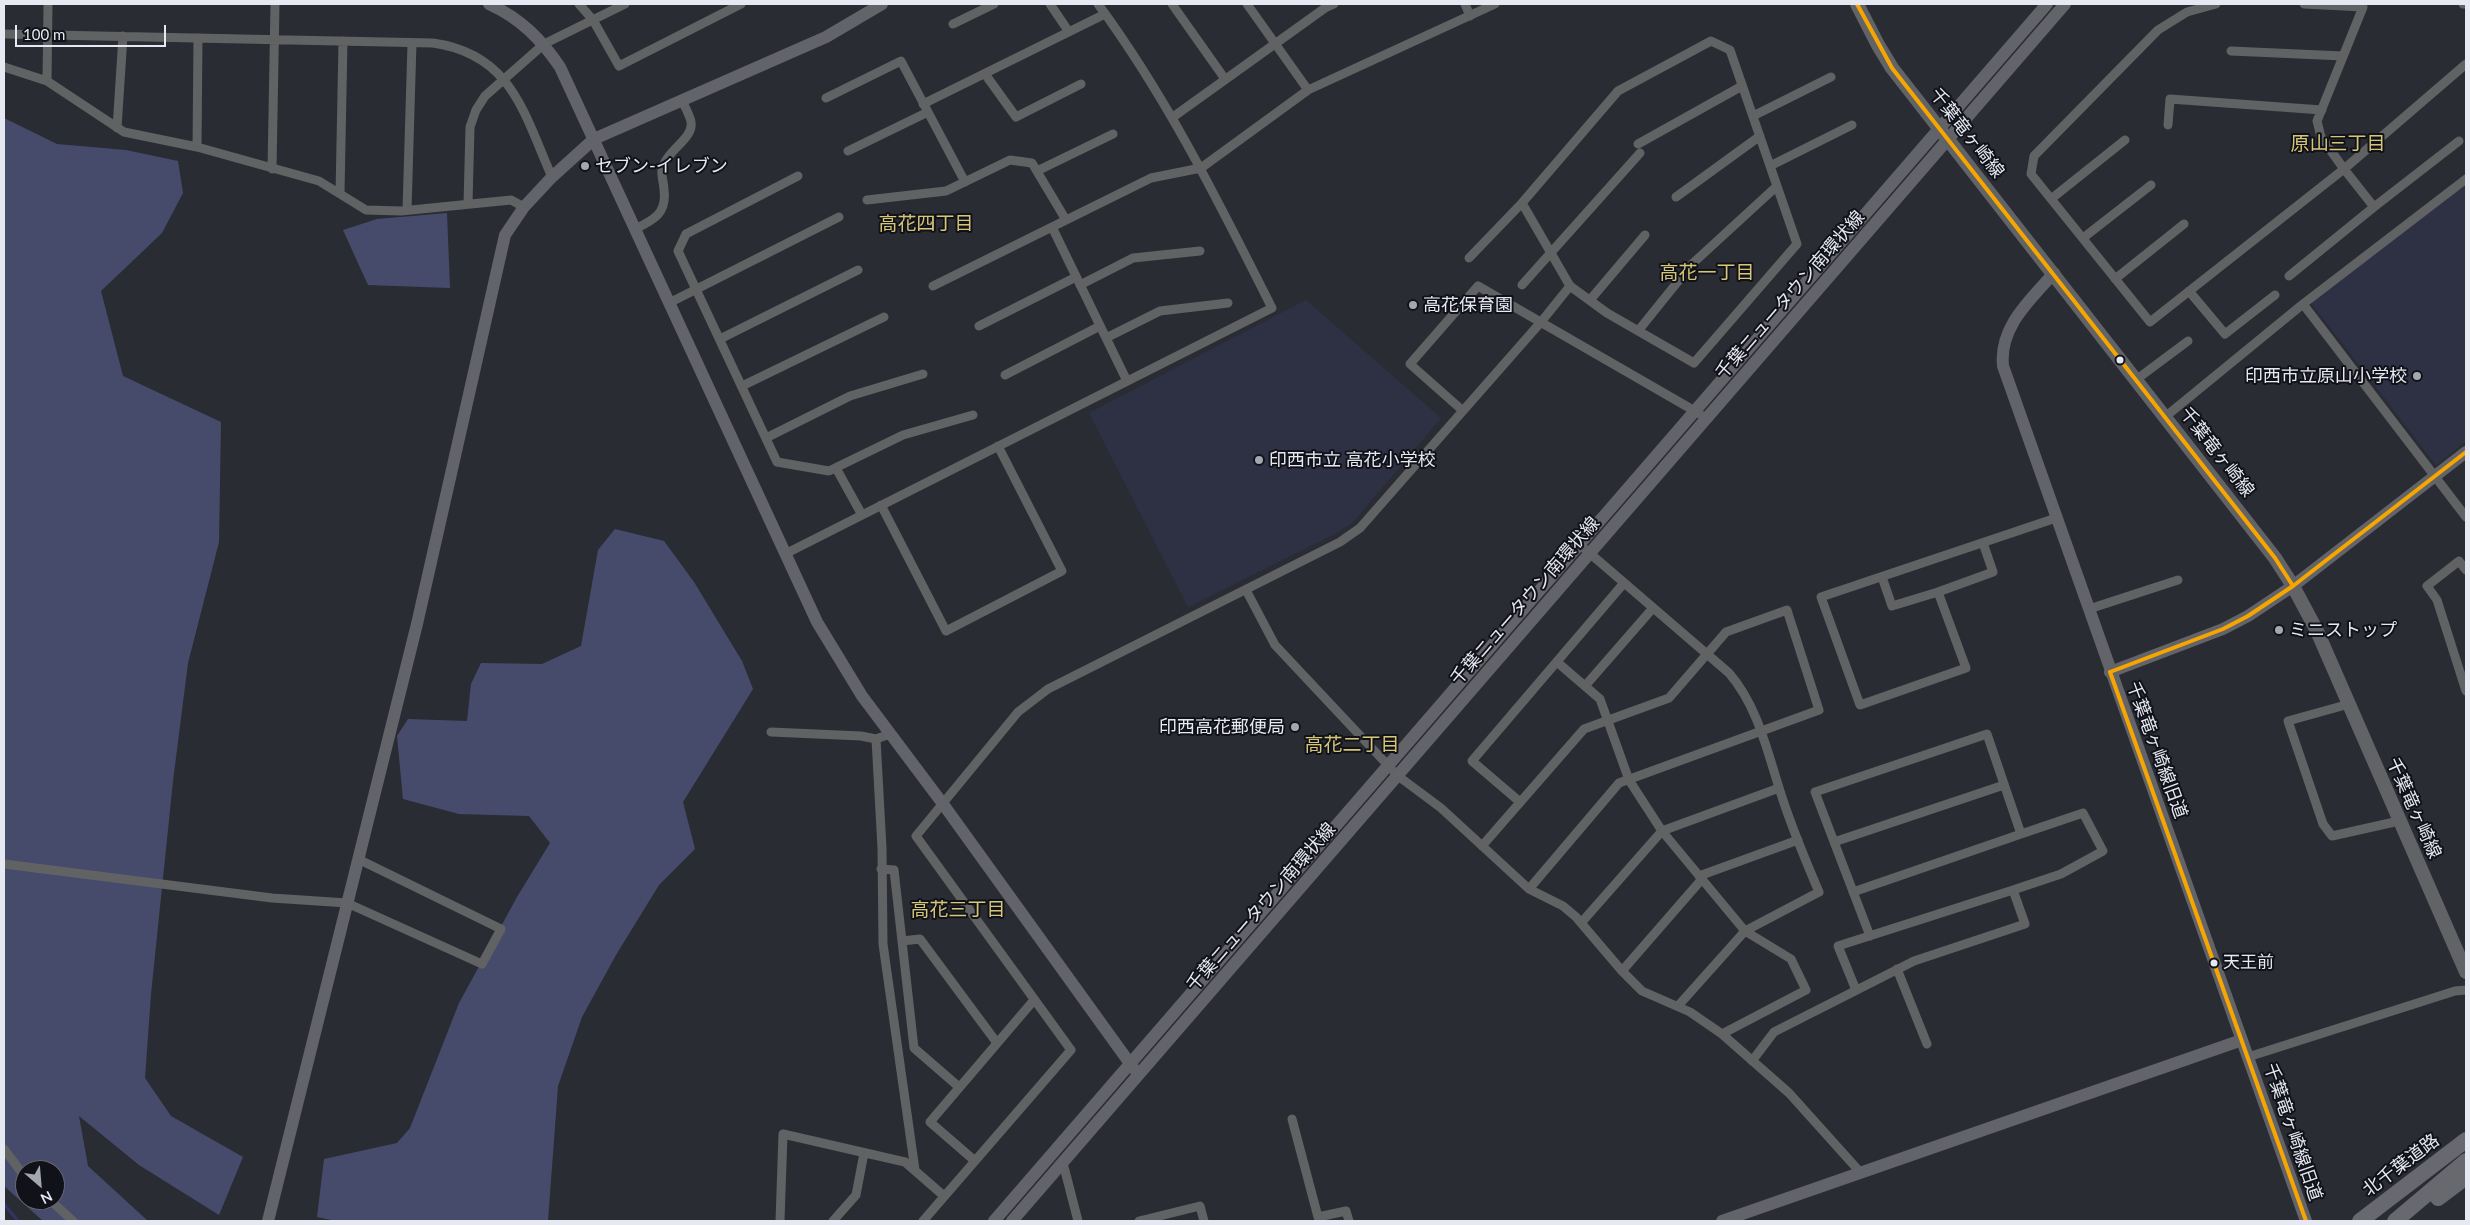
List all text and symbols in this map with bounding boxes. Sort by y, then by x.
scale bar [18,15,169,47]
text: 100 m [23,25,65,43]
street label: 千葉竜ヶ崎線 [1925,84,2009,182]
district label: 原山三丁目 [2291,133,2385,155]
place label: セブン-イレブン [595,155,728,177]
marker: セブン-イレブン [579,160,591,172]
street label: 千葉ニュータウン南環状線 [1711,206,1869,384]
district label: 高花四丁目 [879,213,973,235]
district label: 高花一丁目 [1660,262,1754,284]
place label: 高花保育園 [1423,294,1513,316]
marker: 高花保育園 [1407,299,1419,311]
unlabelled marker [2115,355,2125,365]
place label: 印西市立原山小学校 [2245,365,2407,387]
marker: 印西市立原山小学校 [2411,370,2423,382]
street label: 千葉竜ヶ崎線 [2175,403,2259,501]
place label: 印西市立 高花小学校 [1269,449,1436,471]
marker: 印西市立 高花小学校 [1253,454,1265,466]
street label: 千葉ニュータウン南環状線 [1446,512,1604,690]
place label: ミニストップ [2289,619,2397,641]
marker: ミニストップ [2273,624,2285,636]
street label: 千葉竜ヶ崎線旧道 [2122,679,2192,821]
place label: 印西高花郵便局 [1159,716,1285,738]
marker: 印西高花郵便局 [1289,721,1301,733]
district label: 高花二丁目 [1305,734,1399,756]
street label: 千葉竜ヶ崎線 [2382,754,2446,862]
street label: 千葉ニュータウン南環状線 [1182,818,1340,996]
district label: 高花三丁目 [911,899,1005,921]
place label: 天王前 [2223,953,2274,973]
marker: 天王前 [2209,958,2219,968]
street label: 千葉竜ヶ崎線旧道 [2259,1060,2327,1204]
street label: 北千葉道路 [2359,1129,2443,1201]
north arrow [15,1160,65,1210]
text: N [38,1188,55,1208]

